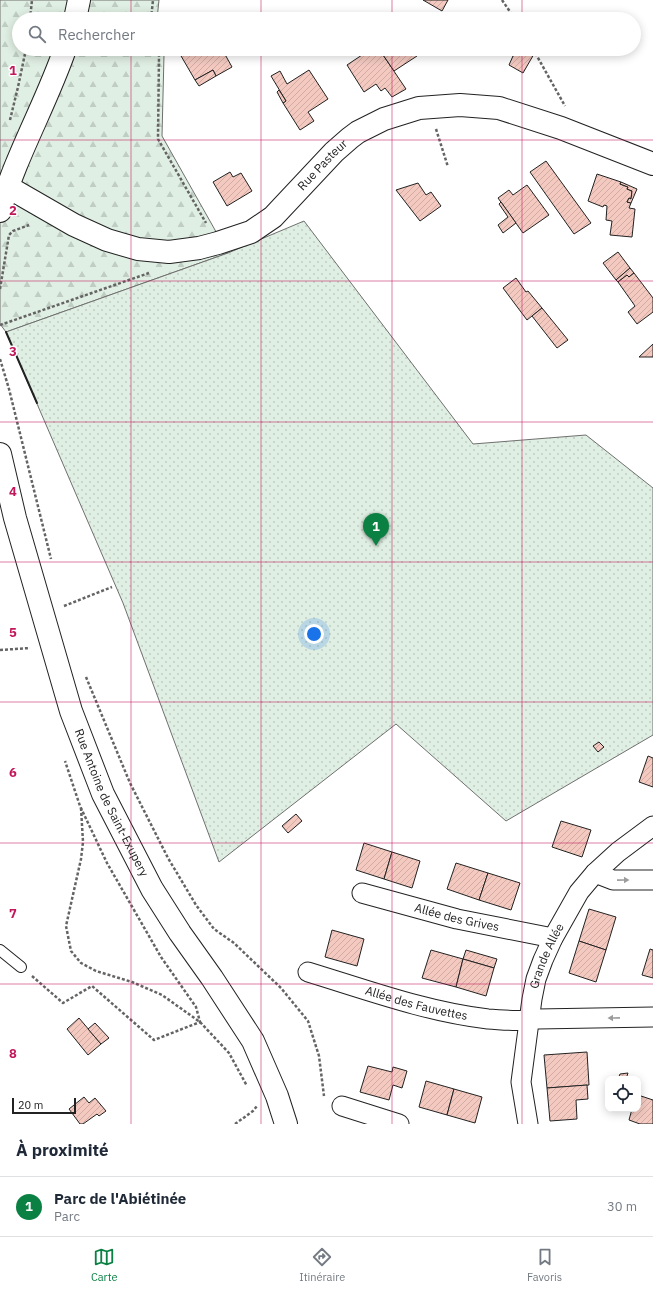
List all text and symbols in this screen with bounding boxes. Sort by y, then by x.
search box [12,12,641,56]
icon: search [26,23,48,45]
text: Rechercher [58,25,135,44]
text: 1 [9,62,17,79]
street label: Rue Pasteur [294,135,351,193]
text: 2 [9,202,17,219]
text: 3 [9,343,17,360]
text: 4 [9,483,17,500]
pin: 1 [363,513,389,546]
text: 5 [9,624,17,641]
your location [304,624,324,644]
street label: Rue Antoine de Saint-Exupery [72,727,152,879]
text: 6 [9,764,17,781]
one-way arrow [617,877,630,883]
street label: Allée des Grives [413,900,501,934]
text: 7 [9,905,17,922]
street label: Grande Allée [526,920,567,990]
street label: Allée des Fauvettes [364,982,469,1023]
one-way arrow [607,1015,620,1021]
text: 8 [9,1045,17,1062]
map controls [605,1076,641,1112]
button: locate [605,1076,641,1112]
scale bar [12,1096,76,1115]
text: 20 m [18,1098,43,1112]
text: À proximité [16,1139,109,1161]
text: Parc de l'Abiétinée [54,1189,186,1208]
text: 1 [25,1198,33,1215]
text: 30 m [607,1198,637,1215]
text: Parc [54,1208,80,1225]
tab: Carte [91,1246,118,1284]
tab: Itinéraire [299,1246,345,1284]
tab: Favoris [527,1246,562,1284]

